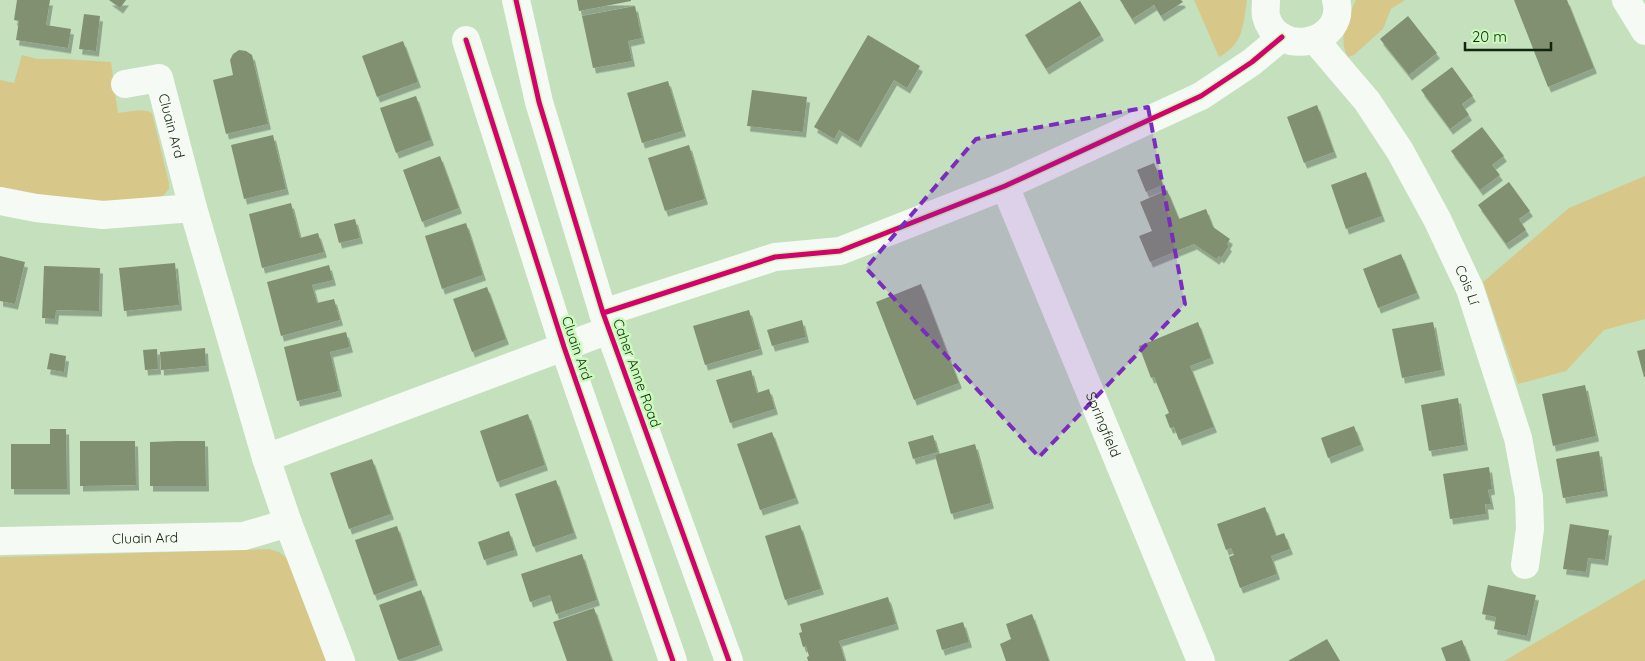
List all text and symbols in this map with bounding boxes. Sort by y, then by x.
scale bar [1465,20,1551,52]
text: 20 m [1472,27,1507,46]
street label: Cluain Ard [154,92,189,160]
street label: Cois Lí [1451,262,1483,307]
street label: Cluain Ard [558,314,596,382]
street label: Caher Anne Road [609,316,665,430]
street label: Springfield [1082,389,1125,460]
street label: Cluain Ard [112,528,178,548]

